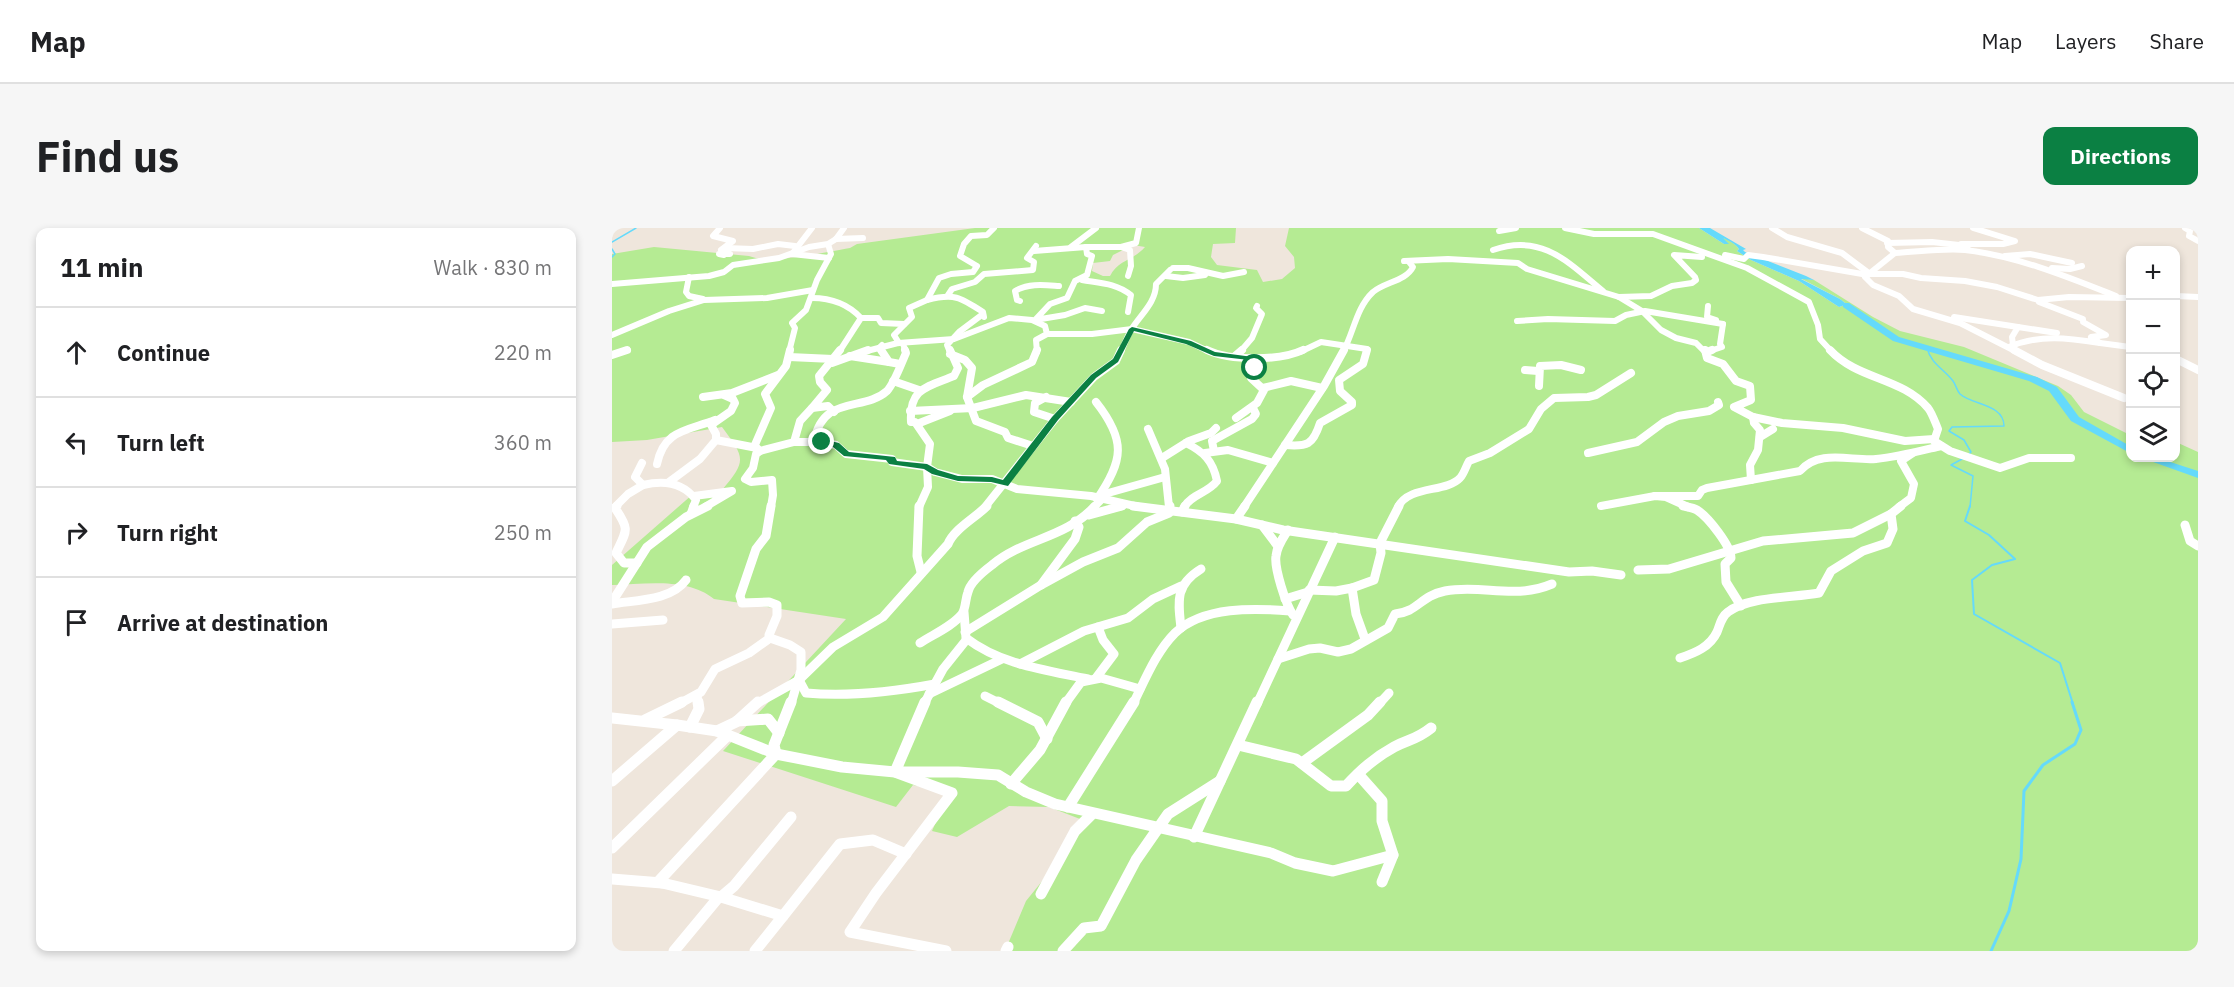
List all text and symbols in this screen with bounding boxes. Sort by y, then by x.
text: Map [30,23,86,60]
text: Map [1982,27,2022,55]
text: Layers [2055,27,2117,55]
text: Share [2150,27,2204,55]
button: Directions [2043,127,2198,185]
text: Find us [36,129,179,184]
map controls [2126,246,2180,462]
button: + [2126,246,2180,300]
text: 11 min [60,250,144,284]
text: Walk · 830 m [434,254,552,281]
button: − [2126,300,2180,354]
icon: ahead [60,336,93,369]
text: Continue [117,338,210,367]
text: 220 m [494,339,552,366]
route start [1241,354,1267,380]
button: locate [2126,354,2180,408]
button: layers [2126,408,2180,462]
icon: left [60,426,93,459]
text: Turn left [117,428,205,457]
route end [808,428,834,454]
text: 360 m [494,429,552,456]
icon: right [60,516,93,549]
text: Turn right [117,518,218,547]
text: 250 m [494,519,552,546]
icon: arrive [60,606,93,639]
text: Arrive at destination [117,608,328,637]

